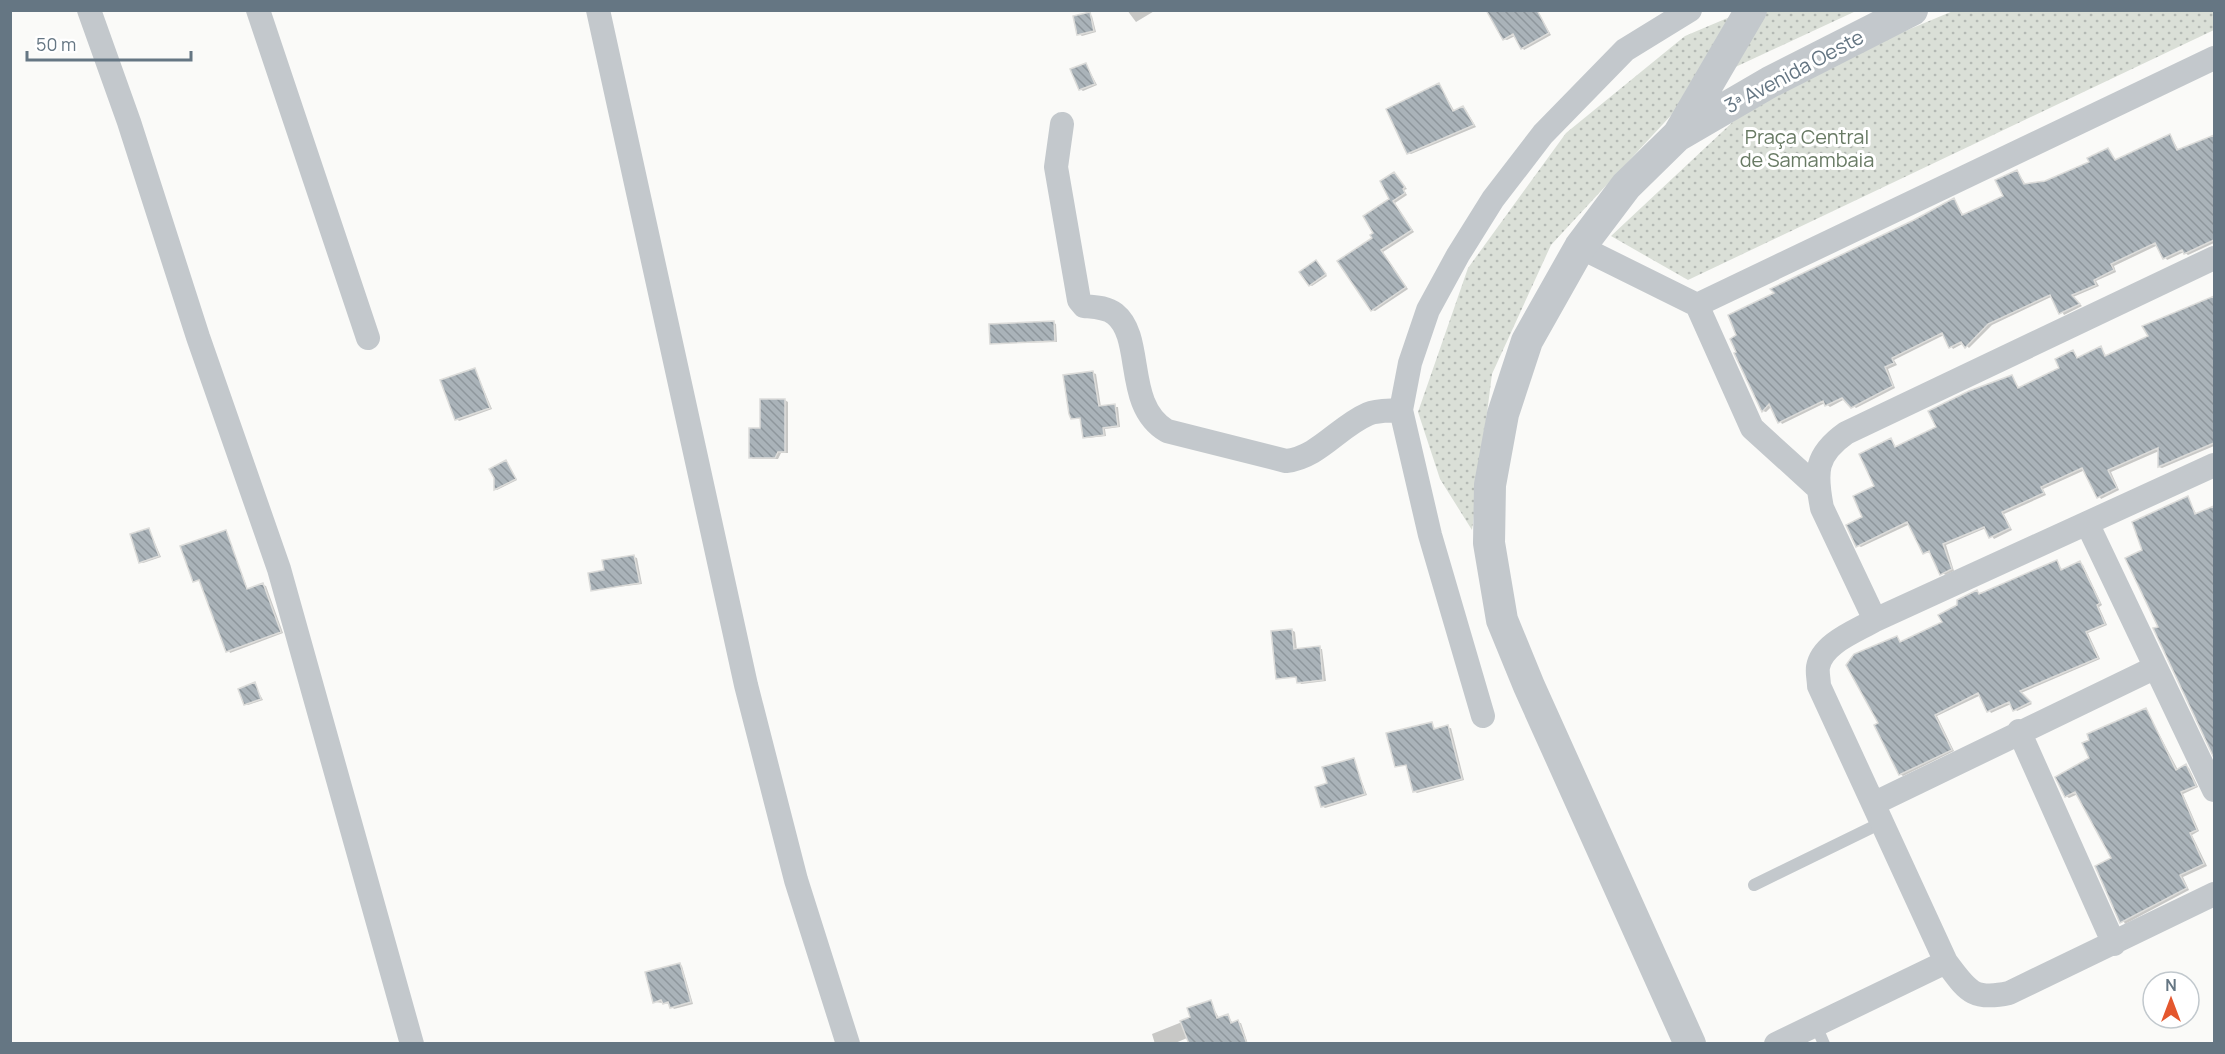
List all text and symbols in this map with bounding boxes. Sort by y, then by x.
street label: 3ª Avenida Oeste [1720,23,1868,119]
scale bar [27,24,190,62]
text: 50 m [36,32,76,56]
park label: Praça Central de Samambaia [1740,123,1874,173]
north arrow [2141,970,2201,1030]
text: N [2165,974,2177,996]

